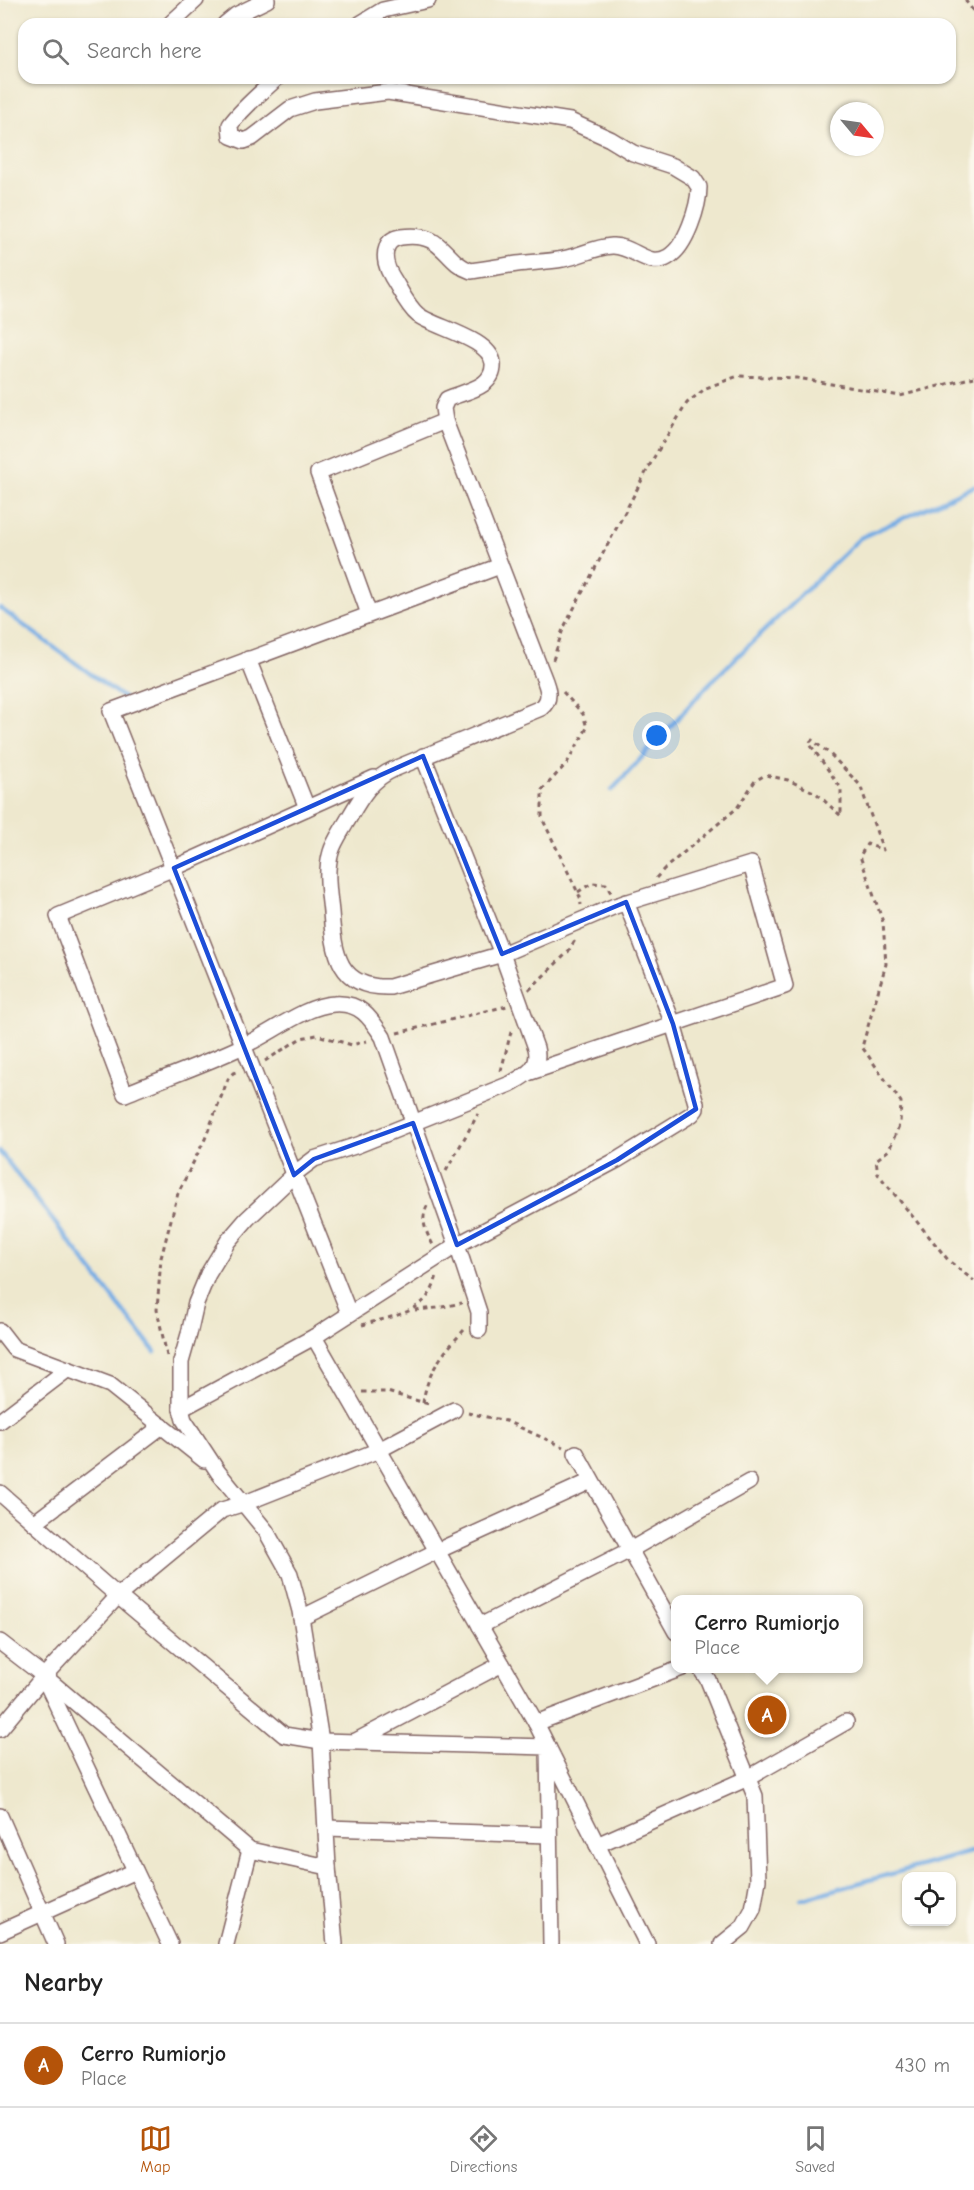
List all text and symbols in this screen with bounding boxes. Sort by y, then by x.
search box [18,18,956,84]
icon: search [39,35,72,68]
text: Search here [87,38,202,64]
north arrow [830,102,884,156]
your location [642,721,671,750]
popup [671,1595,863,1673]
text: Cerro Rumiorjo [694,1610,840,1636]
text: Place [694,1636,740,1659]
pin: A [748,1692,786,1738]
map controls [902,1872,956,1926]
button: locate [902,1872,956,1926]
text: Nearby [24,1968,103,1998]
text: Cerro Rumiorjo [81,2041,226,2067]
text: A [38,2054,49,2077]
text: 430 m [895,2054,950,2077]
text: Place [81,2067,127,2090]
tab: Map [139,2122,172,2176]
tab: Directions [450,2122,517,2176]
tab: Saved [795,2122,835,2176]

